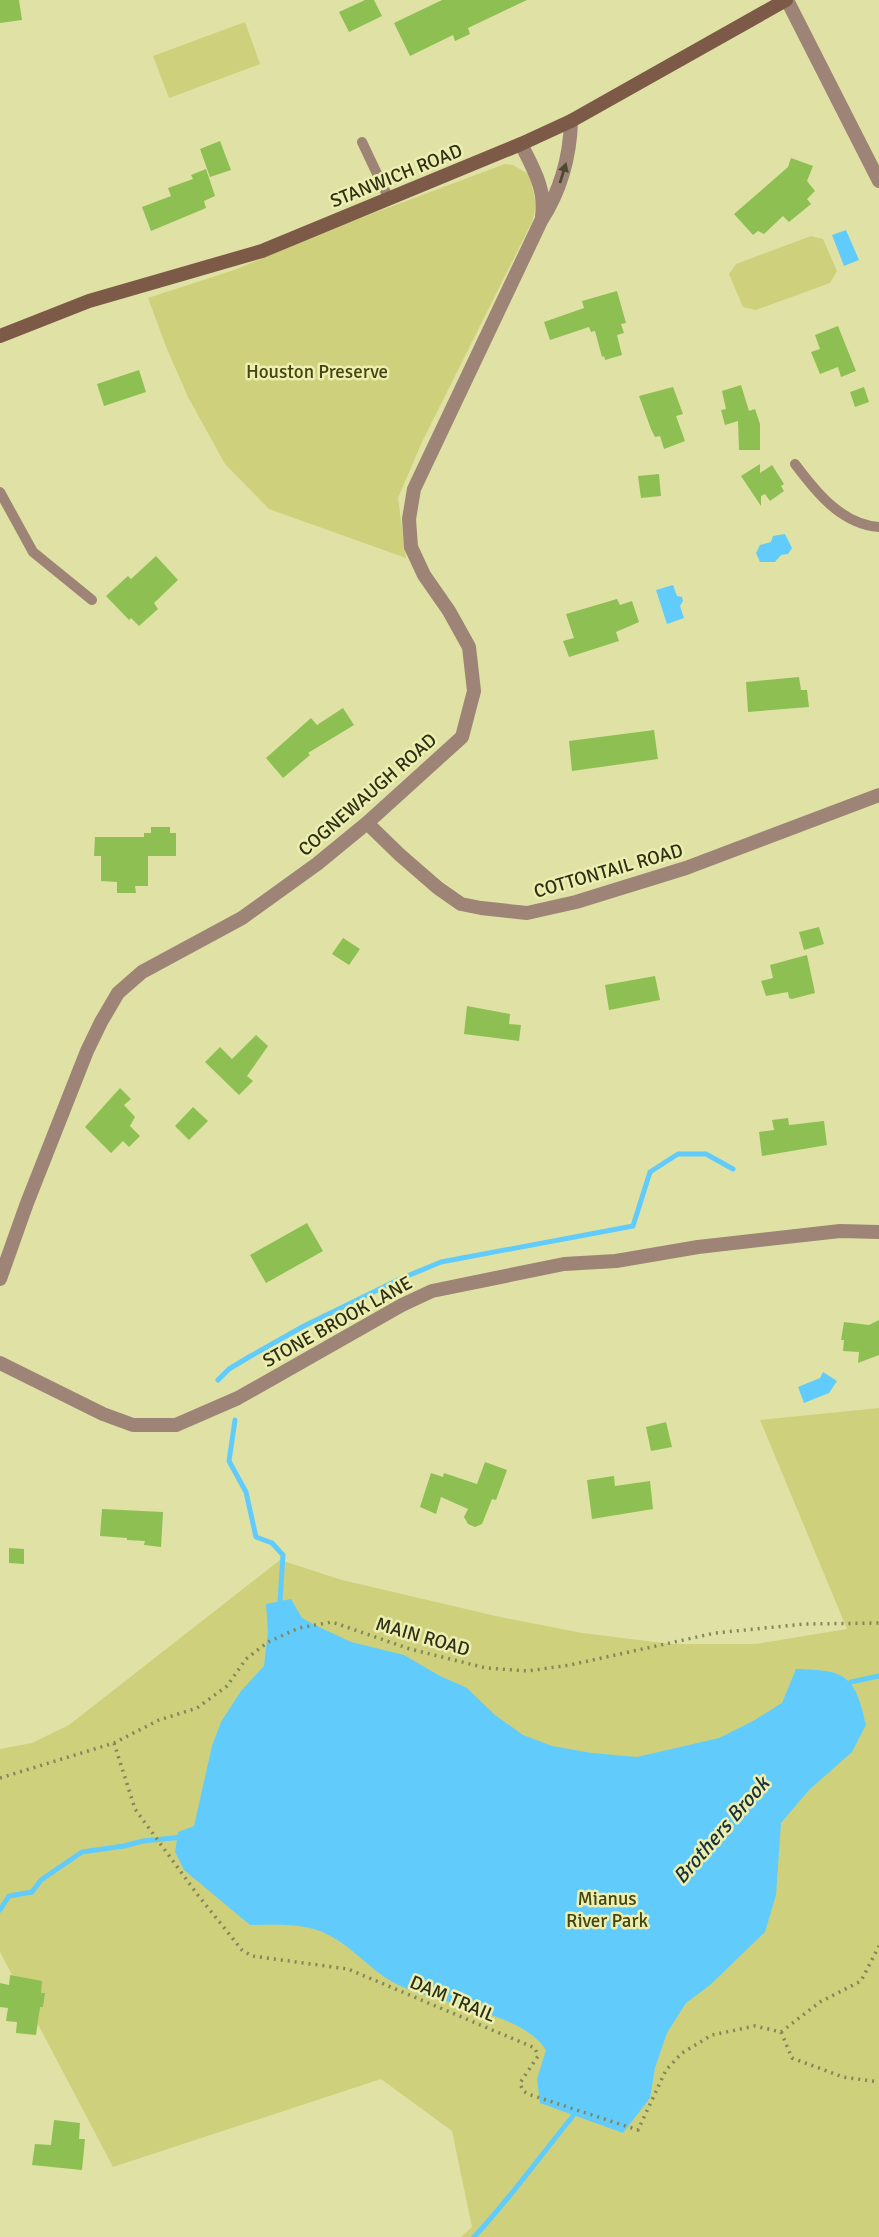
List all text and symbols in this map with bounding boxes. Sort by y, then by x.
street label: STANWICH ROAD [327,139,466,213]
one-way arrow [559,163,569,184]
park label: Houston Preserve [246,360,388,384]
street label: COGNEWAUGH ROAD [293,728,442,861]
street label: COTTONTAIL ROAD [531,838,686,904]
street label: STONE BROOK LANE [258,1271,416,1373]
street label: MAIN ROAD [373,1612,473,1662]
water label: Brothers Brook [667,1769,776,1889]
park label: Mianus River Park [566,1887,648,1933]
street label: DAM TRAIL [406,1970,499,2028]

